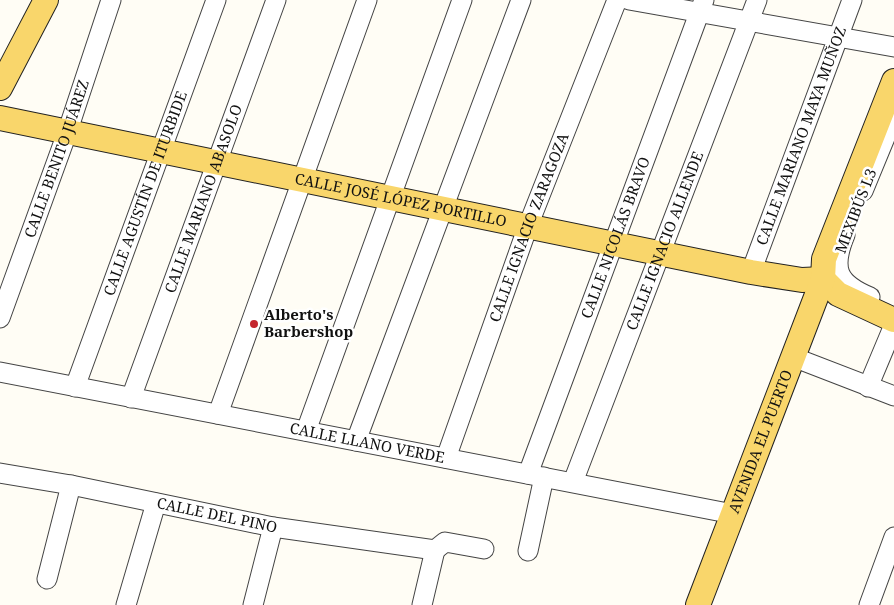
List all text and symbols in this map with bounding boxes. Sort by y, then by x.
street label: CALLE MARIANO MAYA MUÑOZ [751,24,850,248]
street label: CALLE BENITO JUÁREZ [19,77,93,240]
street label: CALLE AGUSTÍN DE ITURBIDE [98,88,191,298]
street label: CALLE MARIANO ABASOLO [159,101,246,296]
street label: CALLE IGNACIO ZARAGOZA [484,129,573,325]
street label: CALLE IGNACIO ALLENDE [621,148,707,333]
street label: CALLE NICOLÁS BRAVO [576,154,654,321]
street label: MEXIBÚS L3 [830,165,880,256]
street label: CALLE JOSÉ LÓPEZ PORTILLO [293,168,509,231]
place label: Alberto's Barbershop [264,304,353,341]
marker: Alberto's Barbershop [248,318,260,330]
street label: AVENIDA EL PUERTO [723,367,796,516]
street label: CALLE LLANO VERDE [288,417,446,467]
street label: CALLE DEL PINO [155,492,279,537]

